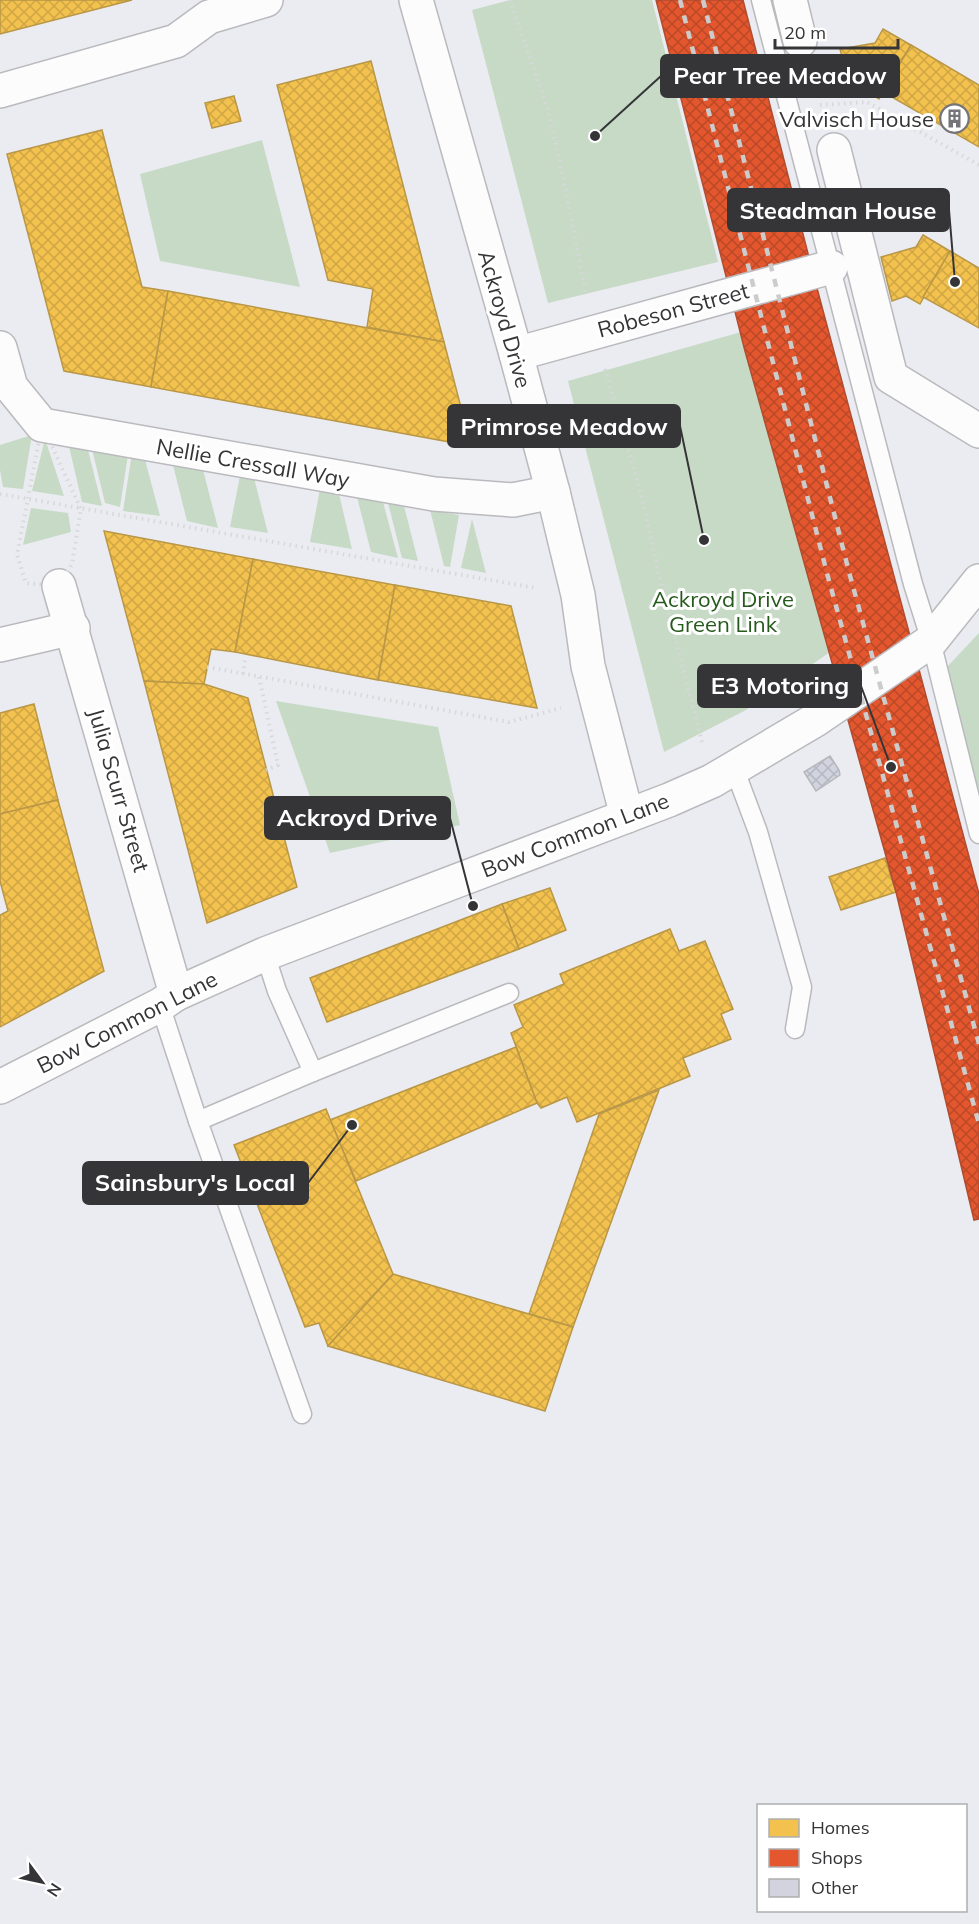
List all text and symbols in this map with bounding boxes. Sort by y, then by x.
scale bar [775,12,898,50]
text: 20 m [784,21,826,44]
callout: Pear Tree Meadow [661,55,899,97]
text: Pear Tree Meadow [673,60,887,90]
building icon: Valvisch House [939,103,971,135]
place label: Valvisch House [779,105,934,133]
callout: Steadman House [728,189,949,231]
text: Steadman House [739,195,937,225]
street label: Ackroyd Drive [472,247,538,391]
street label: Robeson Street [594,276,752,344]
callout: Primrose Meadow [448,405,680,447]
text: Primrose Meadow [460,411,668,441]
street label: Nellie Cressall Way [154,432,352,494]
park label: Ackroyd Drive Green Link [652,585,794,638]
callout: E3 Motoring [698,665,861,707]
text: E3 Motoring [711,670,849,700]
street label: Julia Scurr Street [82,705,156,875]
street label: Bow Common Lane [477,786,673,884]
callout: Ackroyd Drive [265,797,450,839]
text: Ackroyd Drive [277,802,437,832]
street label: Bow Common Lane [32,964,222,1080]
callout: Sainsbury's Local [83,1162,308,1204]
text: Sainsbury's Local [95,1167,295,1197]
legend [757,1804,967,1912]
text: Homes [811,1816,870,1839]
text: Shops [811,1846,863,1869]
north arrow [12,1852,72,1912]
text: Other [811,1876,859,1899]
text: N [43,1880,66,1901]

